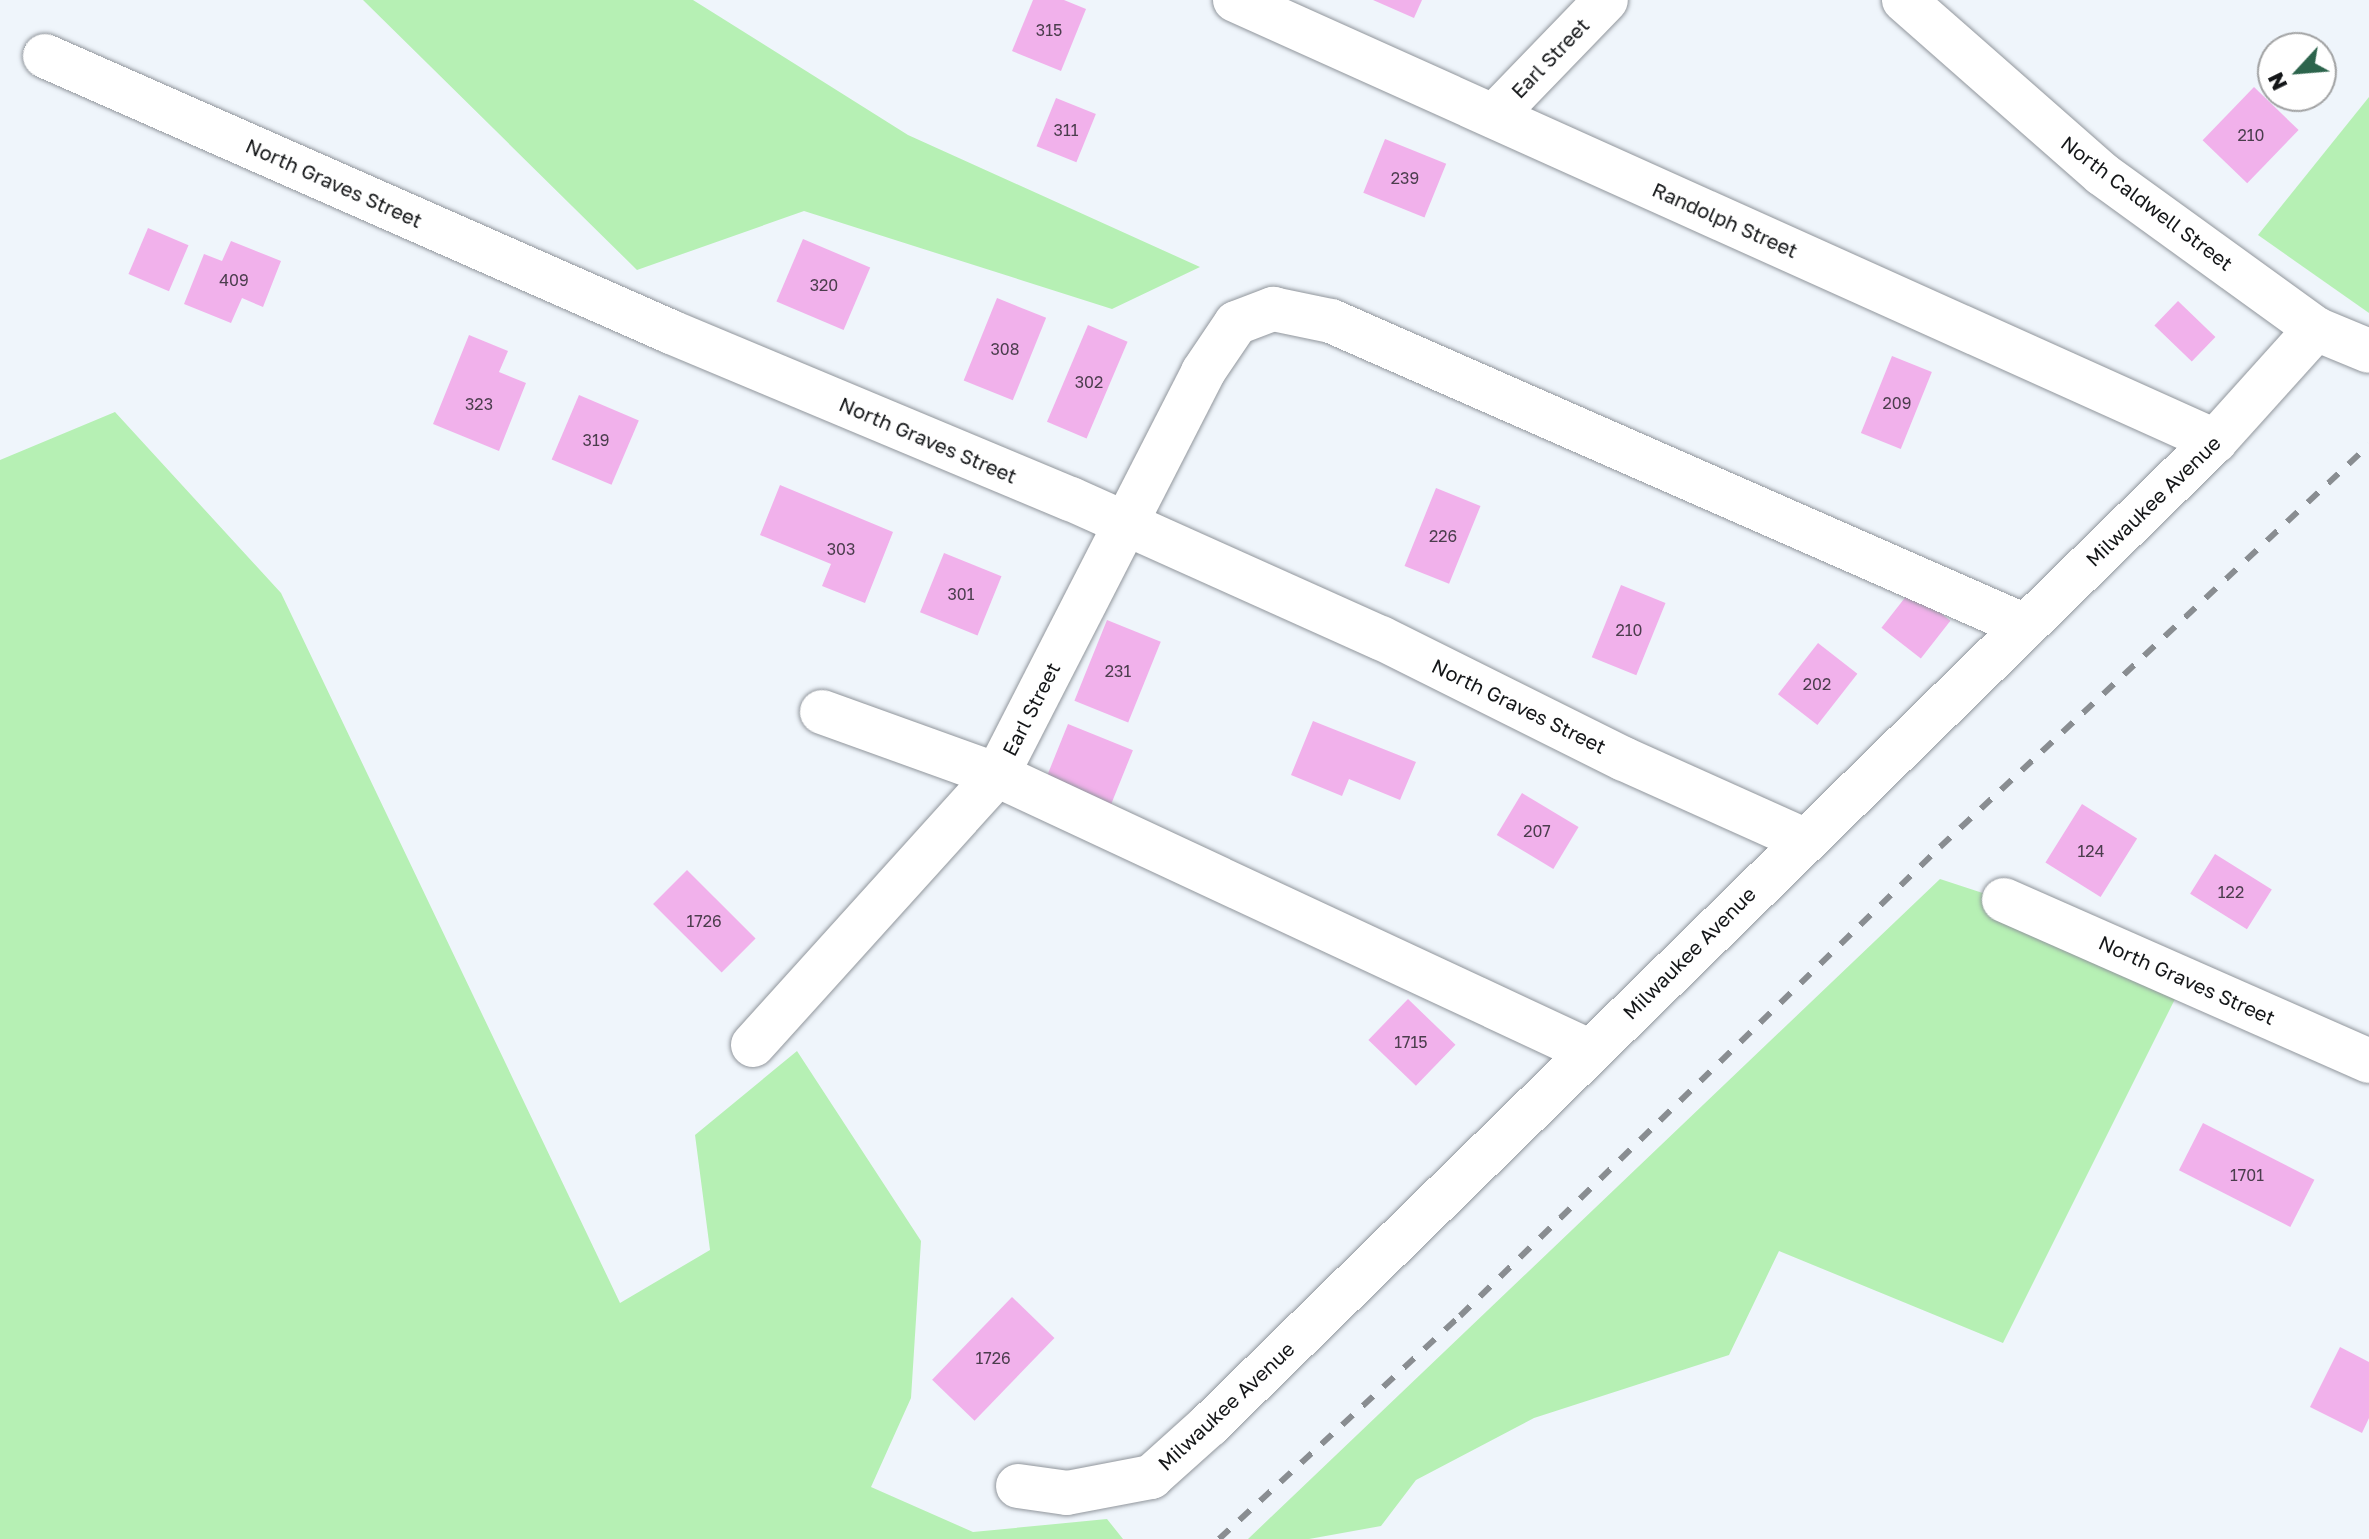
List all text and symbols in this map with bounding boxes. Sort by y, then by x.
street label: Earl Street [1506,13,1594,103]
house number: 315 [1036,20,1062,40]
north arrow [2257,32,2337,112]
text: N [2261,68,2293,95]
house number: 311 [1054,120,1078,140]
house number: 210 [2238,125,2264,145]
street label: North Caldwell Street [2056,131,2238,275]
street label: North Graves Street [242,133,426,233]
house number: 239 [1391,168,1419,188]
street label: Randolph Street [1649,177,1801,263]
house number: 409 [219,270,249,290]
house number: 320 [810,275,838,295]
house number: 308 [990,339,1020,359]
house number: 302 [1075,372,1103,392]
street label: North Graves Street [836,392,1020,488]
house number: 209 [1883,393,1911,413]
house number: 323 [465,394,493,414]
house number: 319 [583,430,609,450]
street label: Milwaukee Avenue [2081,431,2225,571]
house number: 226 [1429,526,1457,546]
house number: 303 [827,539,855,559]
house number: 301 [947,584,975,604]
house number: 210 [1616,620,1642,640]
street label: North Graves Street [1428,653,1610,759]
street label: Earl Street [997,658,1065,760]
house number: 231 [1105,661,1131,681]
house number: 202 [1803,674,1831,694]
house number: 207 [1523,821,1551,841]
house number: 124 [2078,841,2104,861]
street label: Milwaukee Avenue [1618,882,1760,1024]
house number: 122 [2218,882,2244,902]
house number: 1726 [686,911,722,931]
street label: North Graves Street [2095,930,2279,1030]
house number: 1715 [1394,1032,1428,1052]
house number: 1701 [2230,1165,2264,1185]
street label: Milwaukee Avenue [1153,1337,1299,1475]
house number: 1726 [975,1348,1011,1368]

